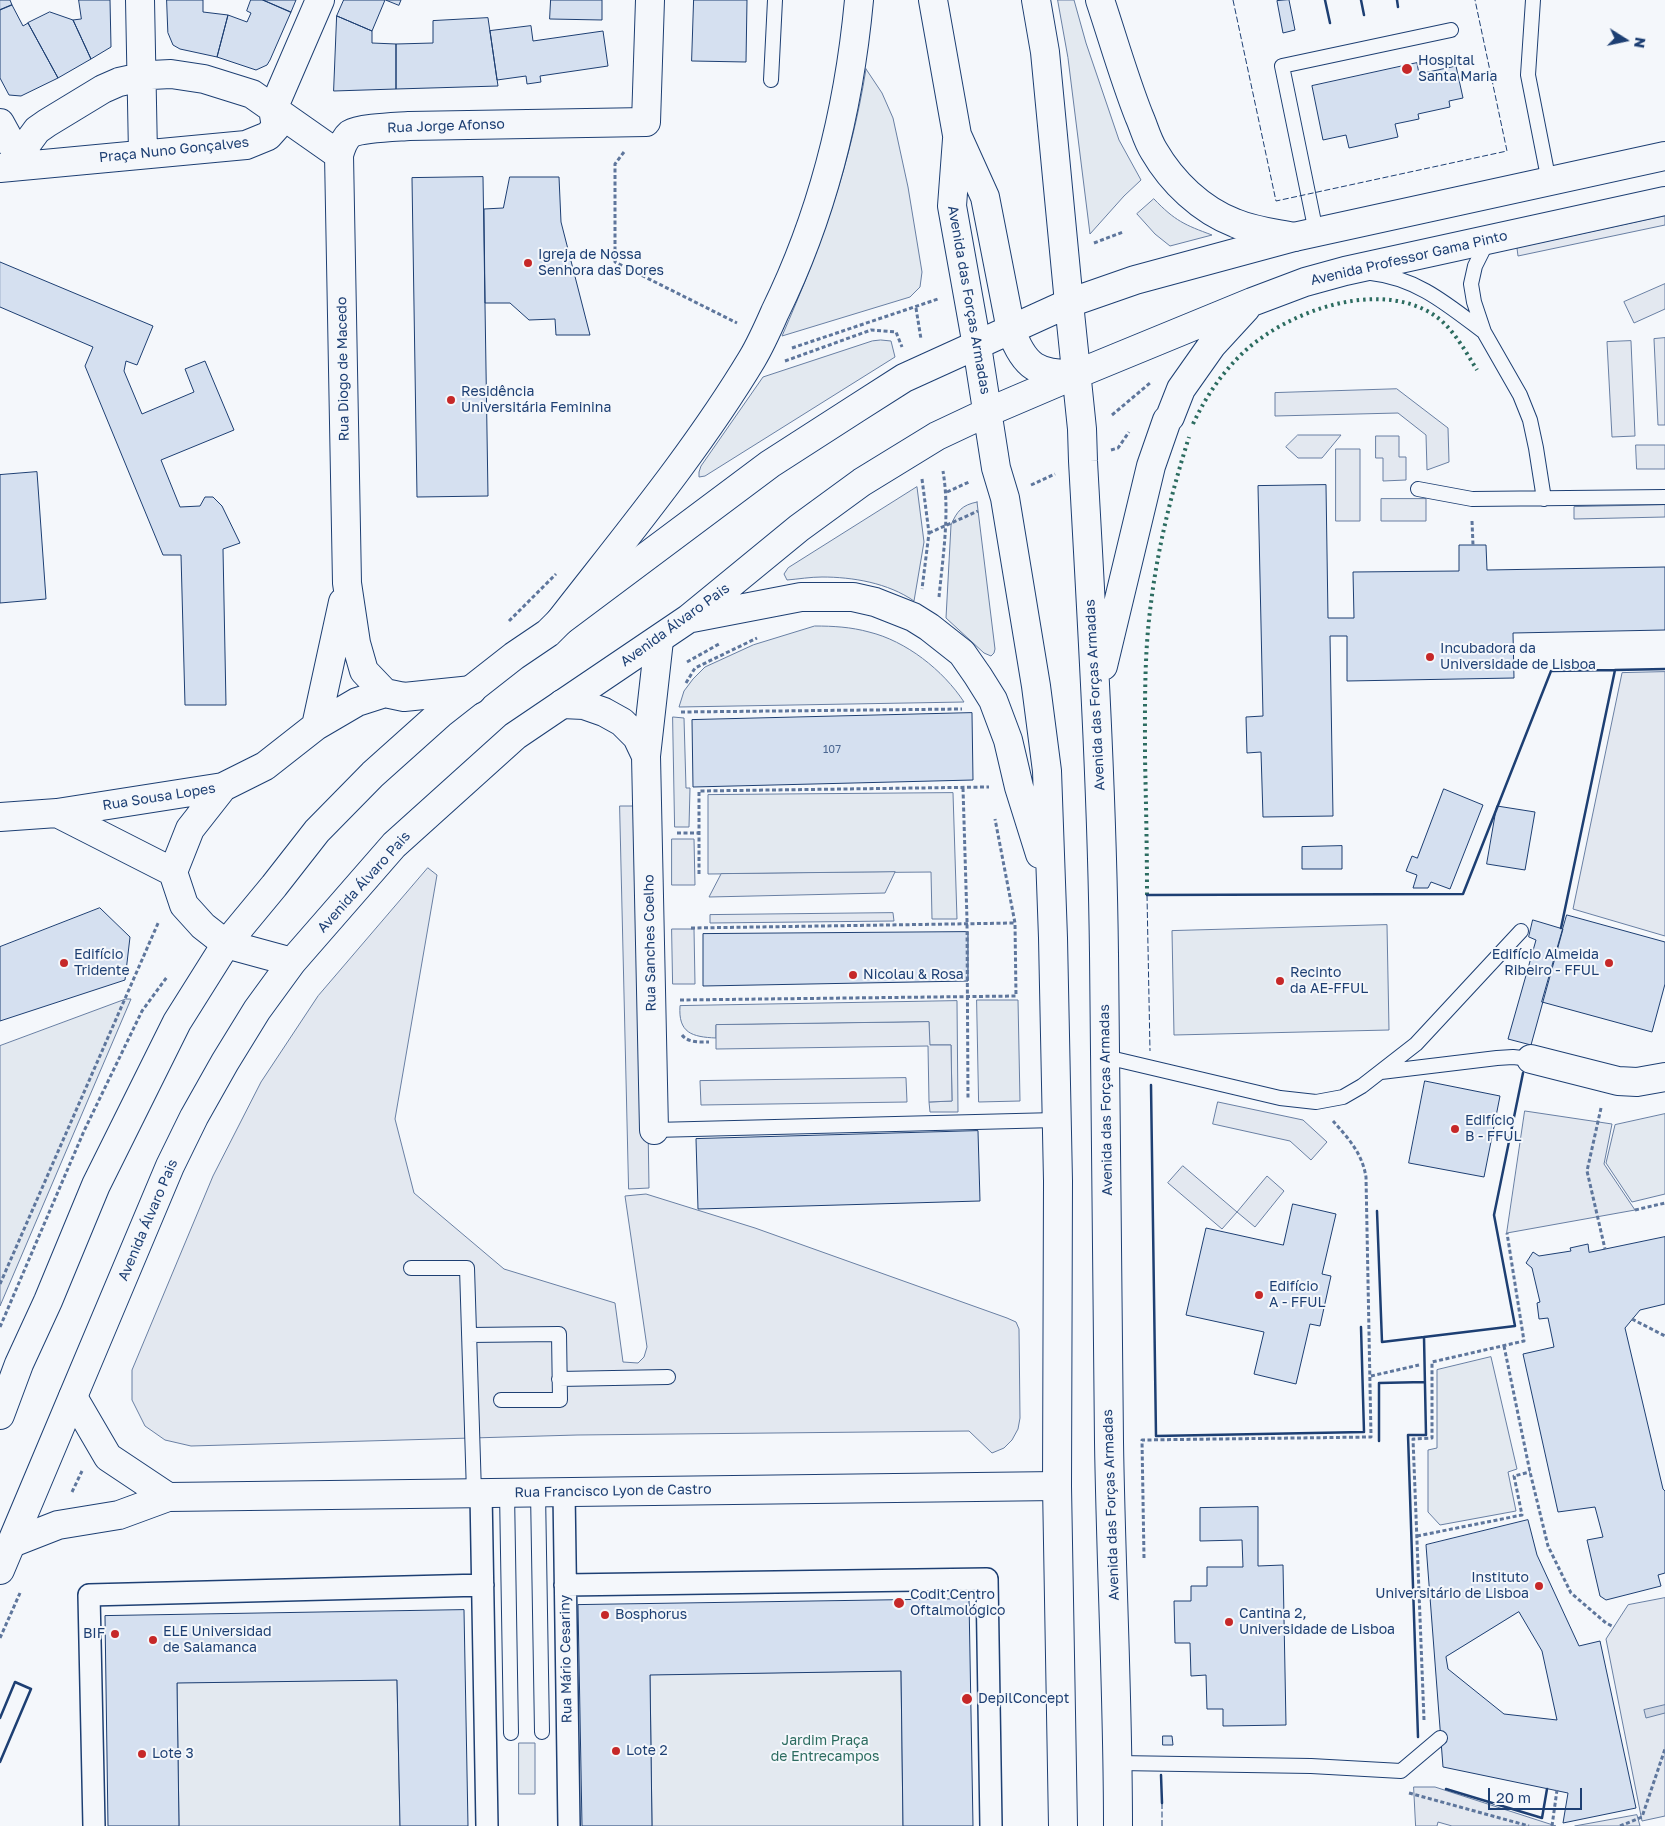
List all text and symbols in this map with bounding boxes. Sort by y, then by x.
north arrow [1600,15,1650,65]
text: N [1631,36,1650,49]
place label: Hospital Santa Maria [1418,53,1497,85]
marker: Hospital Santa Maria [1400,62,1414,76]
street label: Rua Jorge Afonso [387,116,505,136]
street label: Praça Nuno Gonçalves [98,134,250,166]
street label: Avenida das Forças Armadas [944,204,994,396]
street label: Avenida Professor Gama Pinto [1309,227,1509,289]
place label: Igreja de Nossa Senhora das Dores [538,247,664,280]
marker: Igreja de Nossa Senhora das Dores [522,257,534,269]
street label: Rua Diogo de Macedo [333,297,353,441]
place label: Residência Universitária Feminina [461,384,611,417]
marker: Residência Universitária Feminina [445,394,457,406]
street label: Avenida Álvaro Pais [617,580,733,670]
street label: Avenida das Forças Armadas [1082,599,1108,791]
place label: Incubadora da Universidade de Lisboa [1440,641,1596,674]
marker: Incubadora da Universidade de Lisboa [1424,651,1436,663]
house number: 107 [823,743,841,757]
street label: Rua Sousa Lopes [101,780,217,814]
street label: Avenida Álvaro Pais [314,828,414,936]
street label: Rua Sanches Coelho [640,874,660,1012]
place label: Edifício Tridente [74,947,130,980]
place label: Edifício Almeida Ribeiro - FFUL [1492,947,1599,980]
marker: Edifício Tridente [58,957,70,969]
marker: Edifício Almeida Ribeiro - FFUL [1603,957,1615,969]
place label: Recinto da AE-FFUL [1290,965,1368,998]
place label: Nicolau & Rosa [863,967,964,983]
marker: Nicolau & Rosa [847,969,859,981]
marker: Recinto da AE-FFUL [1274,975,1286,987]
street label: Avenida das Forças Armadas [1096,1004,1116,1196]
place label: Edifício B - FFUL [1465,1113,1522,1146]
marker: Edifício B - FFUL [1449,1123,1461,1135]
street label: Avenida Álvaro Pais [115,1157,181,1283]
place label: Edifício A - FFUL [1269,1279,1326,1311]
marker: Edifício A - FFUL [1253,1289,1265,1301]
street label: Avenida das Forças Armadas [1099,1409,1123,1601]
street label: Rua Francisco Lyon de Castro [514,1481,712,1501]
place label: Instituto Universitário de Lisboa [1375,1570,1529,1602]
marker: Instituto Universitário de Lisboa [1533,1580,1545,1592]
place label: Codit Centro Oftalmológico [910,1587,1006,1620]
street label: Rua Mário Cesariny [556,1595,576,1723]
marker: Codit Centro Oftalmológico [892,1596,906,1610]
place label: Cantina 2, Universidade de Lisboa [1239,1606,1395,1638]
place label: Bosphorus [615,1607,687,1623]
marker: Bosphorus [599,1609,611,1621]
marker: Cantina 2, Universidade de Lisboa [1223,1616,1235,1628]
place label: ELE Universidad de Salamanca [163,1624,272,1656]
place label: BIF [83,1626,105,1642]
marker: BIF [109,1628,121,1640]
marker: ELE Universidad de Salamanca [147,1634,159,1646]
place label: DepilConcept [978,1691,1069,1707]
marker: DepilConcept [960,1692,974,1706]
park label: Jardim Praça de Entrecampos [771,1733,879,1765]
place label: Lote 2 [626,1743,668,1759]
marker: Lote 2 [610,1745,622,1757]
place label: Lote 3 [152,1746,194,1762]
marker: Lote 3 [136,1748,148,1760]
scale bar [1490,1778,1584,1810]
text: 20 m [1496,1788,1531,1806]

